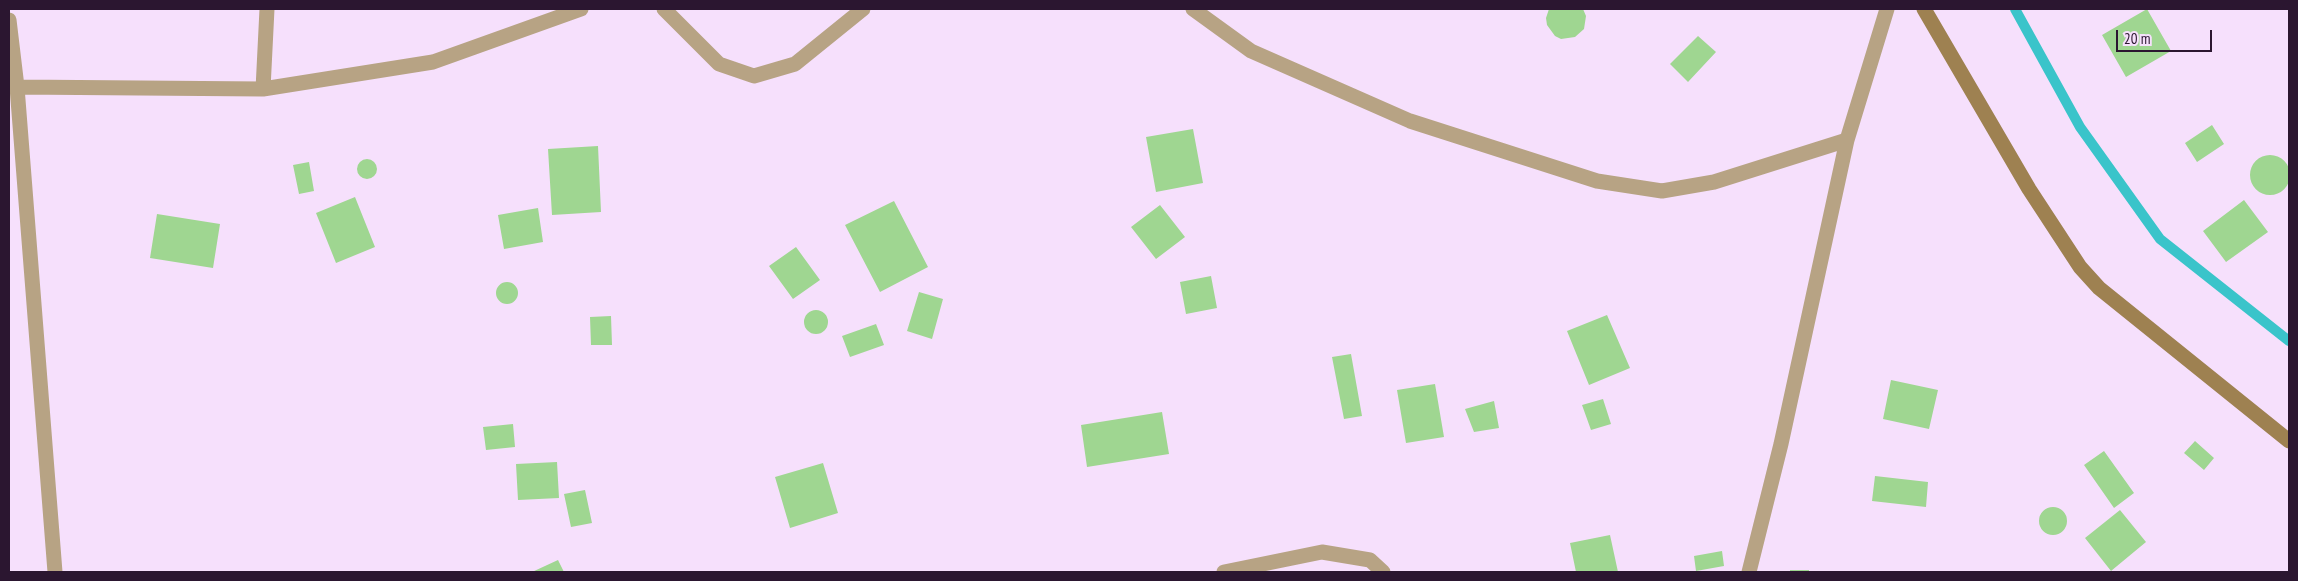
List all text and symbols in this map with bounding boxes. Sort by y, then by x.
scale bar [2118,20,2214,52]
text: 20 m [2124,29,2150,48]

